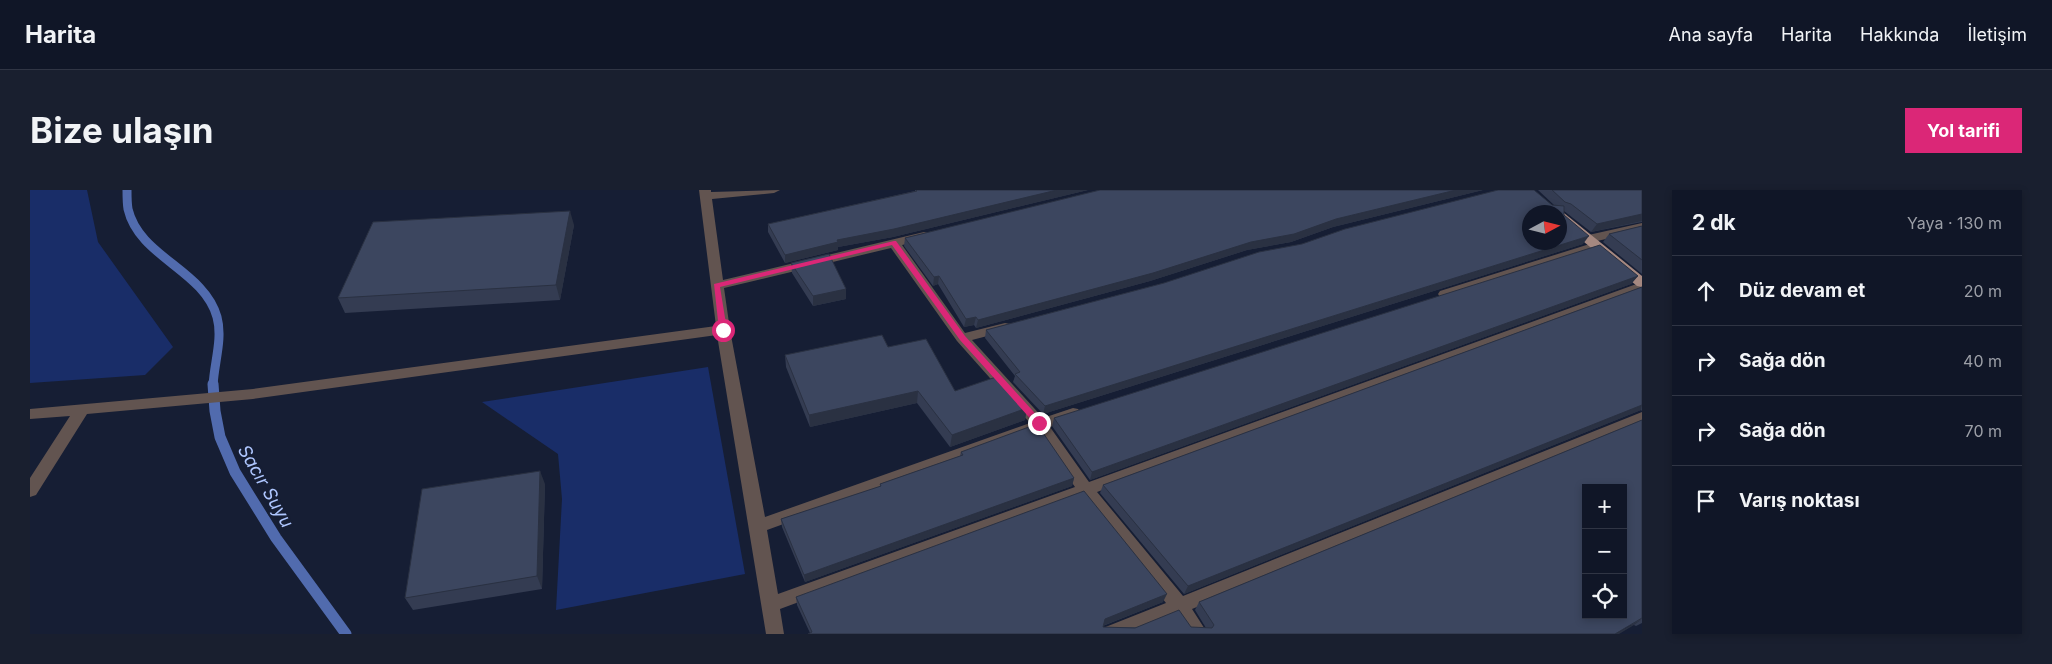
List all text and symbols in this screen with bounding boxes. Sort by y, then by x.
text: Harita [25,20,96,49]
text: Ana sayfa [1669,24,1753,45]
text: Harita [1781,24,1832,45]
text: Hakkında [1860,24,1939,45]
text: İletişim [1967,24,2027,45]
button: Yol tarifi [1905,108,2022,153]
text: Bize ulaşın [30,109,214,151]
north arrow [1522,205,1567,250]
text: 2 dk [1692,210,1736,235]
text: Yaya · 130 m [1907,213,2002,233]
icon: ahead [1692,277,1720,305]
text: Düz devam et [1739,279,1865,302]
text: 20 m [1964,281,2002,301]
route start [712,319,735,342]
icon: right [1692,347,1720,375]
text: Sağa dön [1739,349,1825,372]
text: 40 m [1963,351,2002,371]
route end [1028,412,1051,435]
icon: right [1692,417,1720,445]
text: Sağa dön [1739,419,1825,442]
text: 70 m [1965,421,2002,441]
water label: Sacır Suyu [234,441,298,531]
map controls [1582,484,1627,619]
button: + [1582,484,1627,529]
icon: arrive [1692,487,1720,515]
text: Varış noktası [1739,489,1860,512]
button: − [1582,529,1627,574]
button: locate [1582,574,1627,619]

